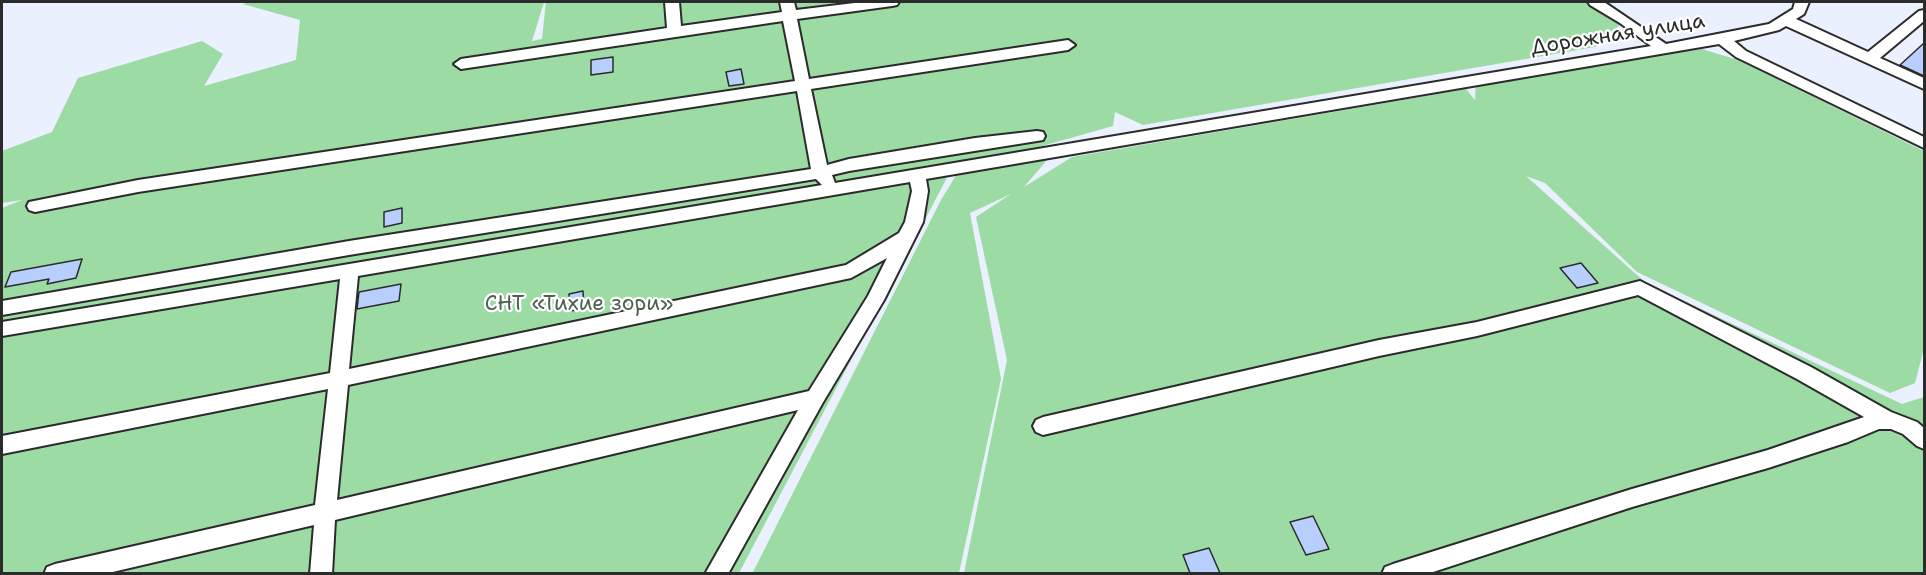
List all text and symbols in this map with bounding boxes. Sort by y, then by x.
street label: Дорожная улица [1529,9,1707,61]
park label: СНТ «Тихие зори» [485,292,673,318]

